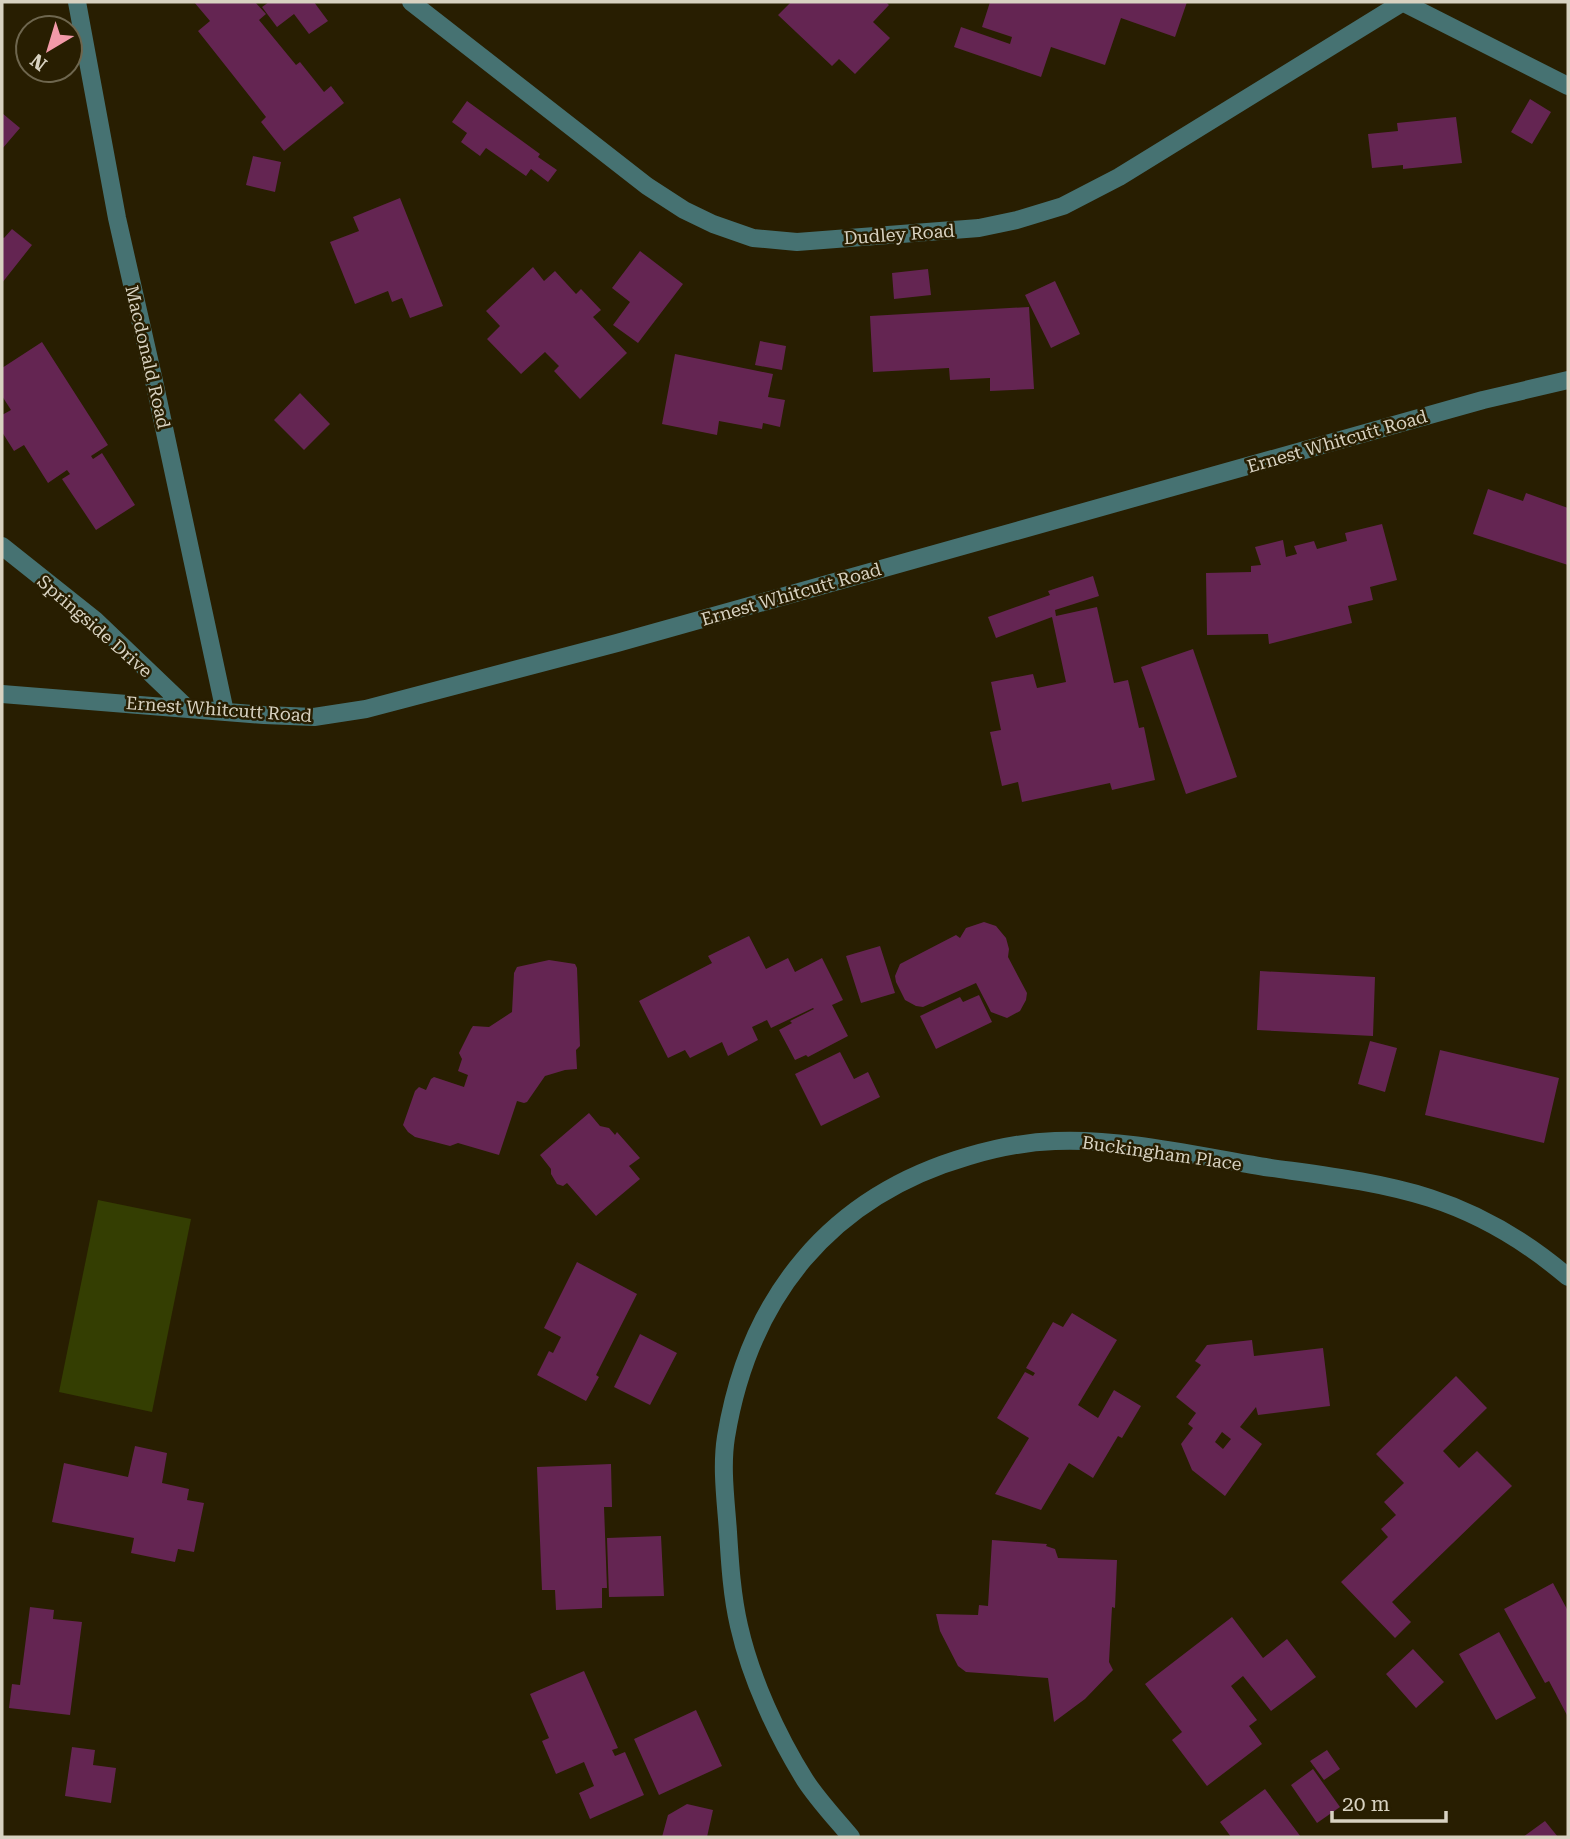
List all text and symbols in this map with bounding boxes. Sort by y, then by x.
north arrow [14,14,84,84]
text: N [26,48,52,76]
street label: Dudley Road [843,220,956,248]
street label: Macdonald Road [121,283,175,431]
street label: Ernest Whitcutt Road [1245,405,1430,477]
street label: Ernest Whitcutt Road [699,558,884,630]
street label: Springside Drive [33,570,157,682]
street label: Ernest Whitcutt Road [125,692,313,726]
street label: Buckingham Place [1081,1131,1243,1175]
scale bar [1332,1780,1446,1824]
text: 20 m [1342,1792,1390,1816]

